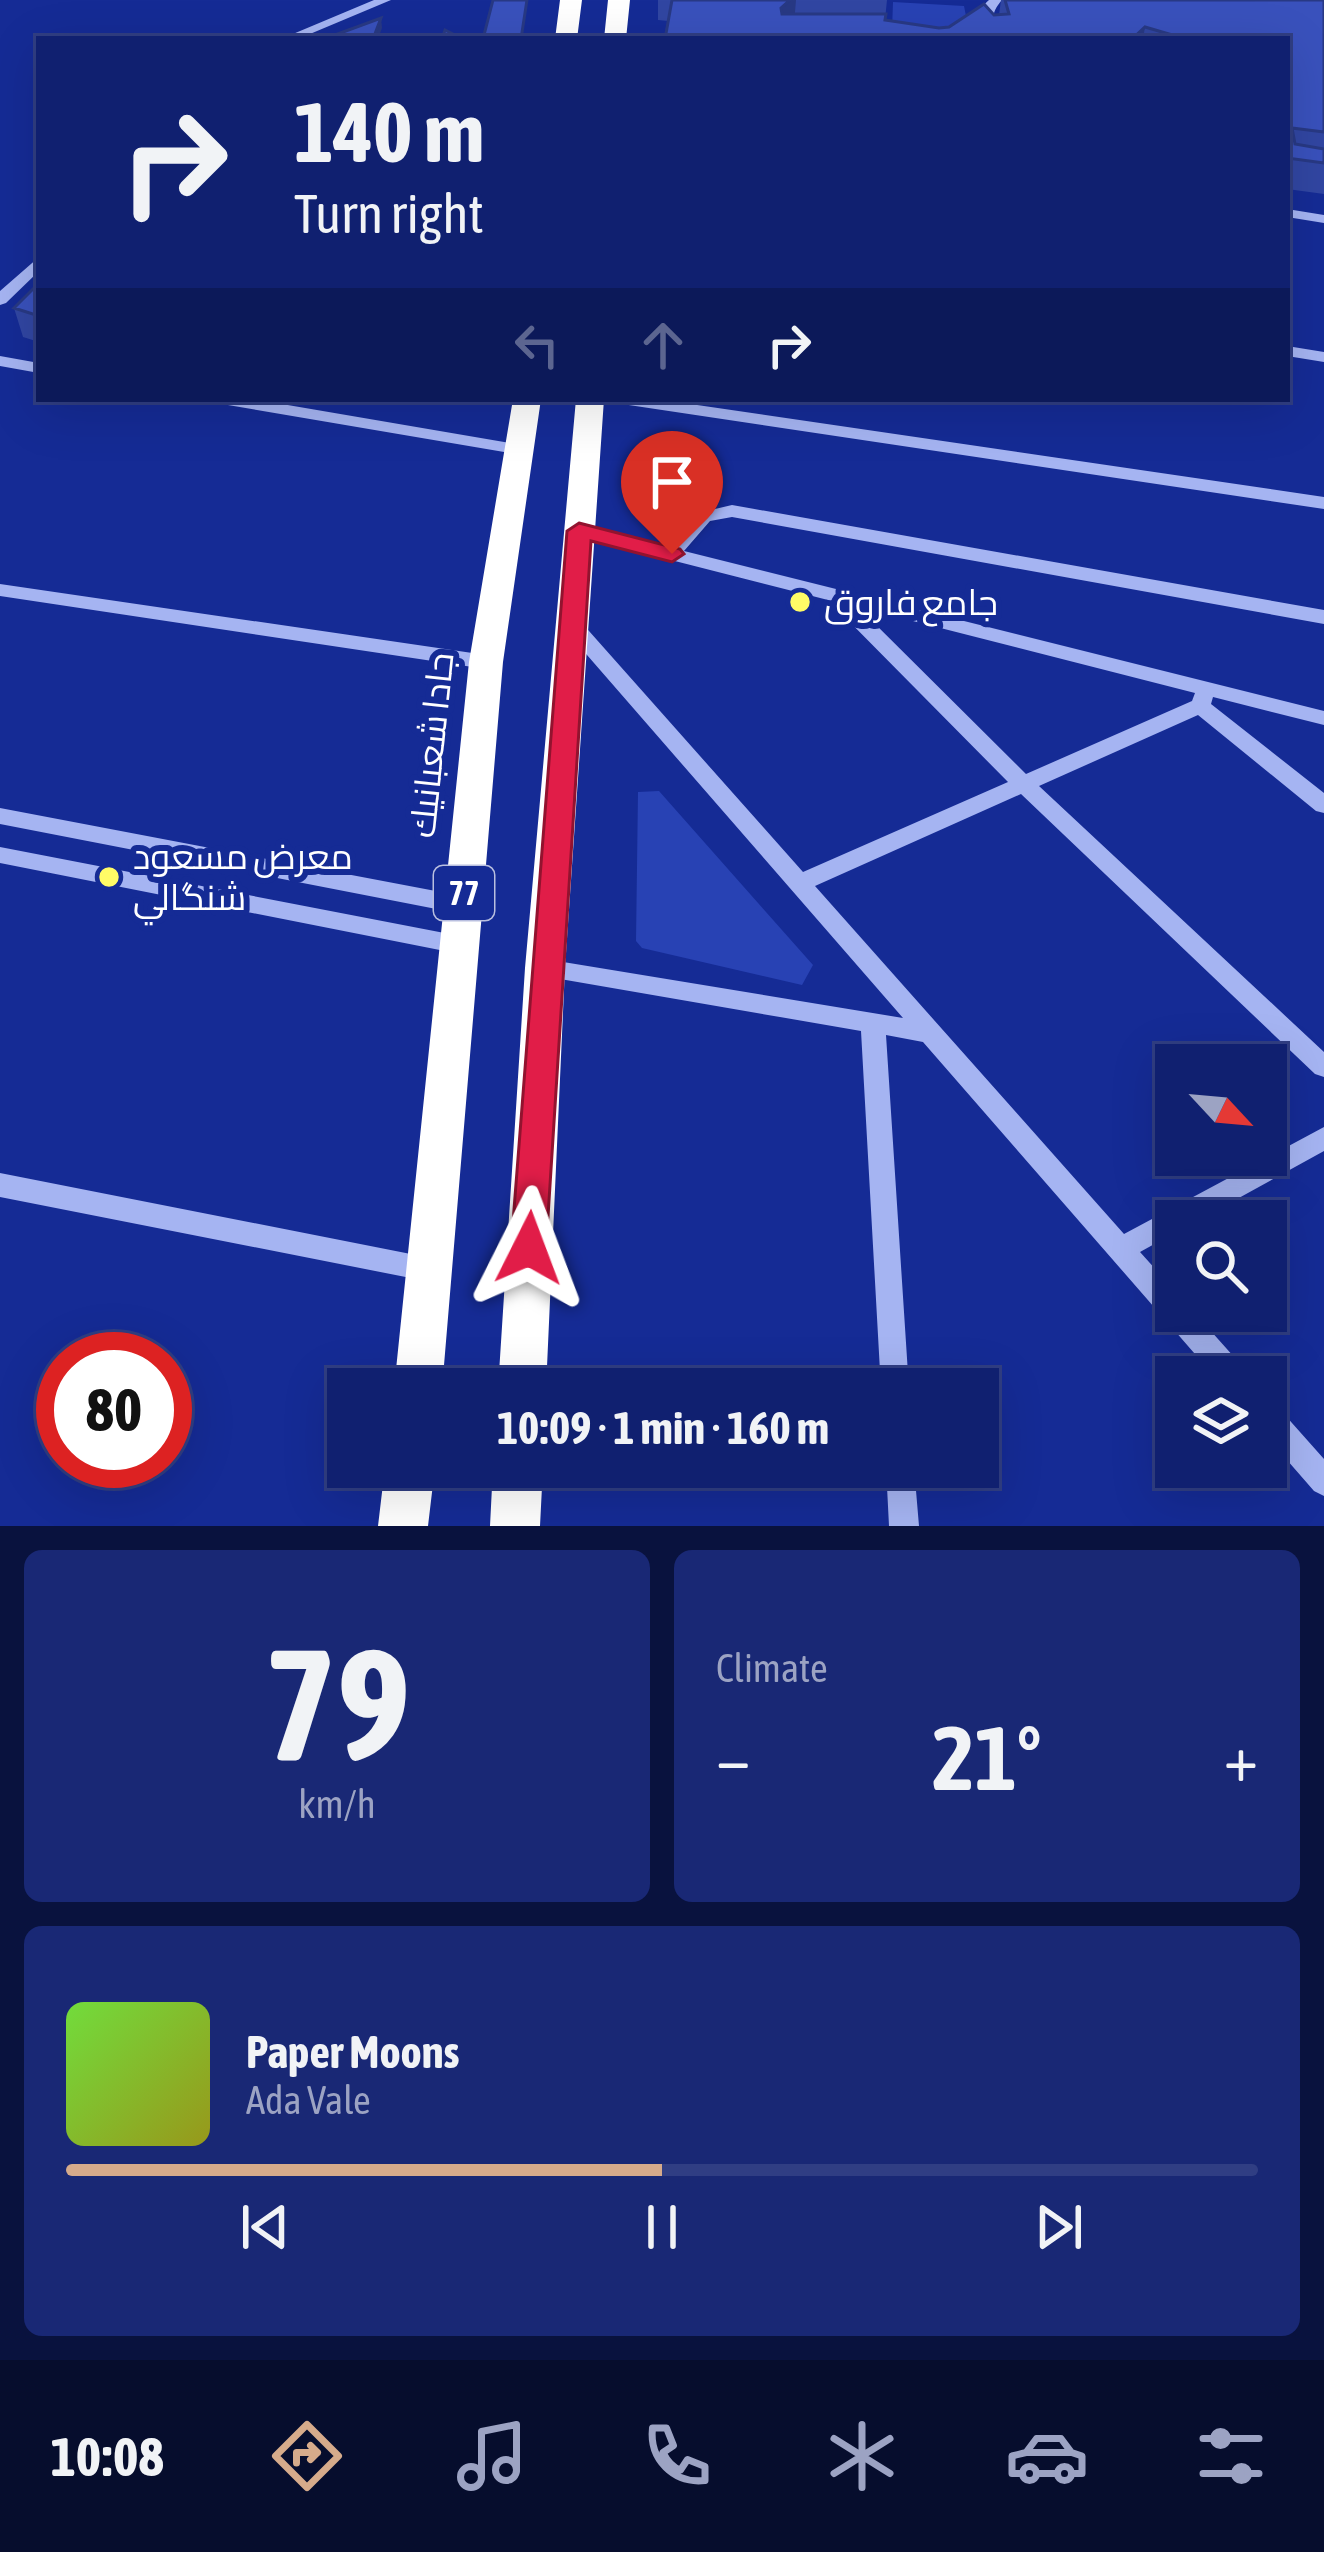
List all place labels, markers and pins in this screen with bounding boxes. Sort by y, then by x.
pin [621,431,723,554]
place label: جامع فاروق [824,581,998,627]
marker: جامع فاروق [787,589,813,615]
place label: معرض مسعود شنگالي [133,835,353,926]
marker: معرض مسعود شنگالي [96,864,122,890]

